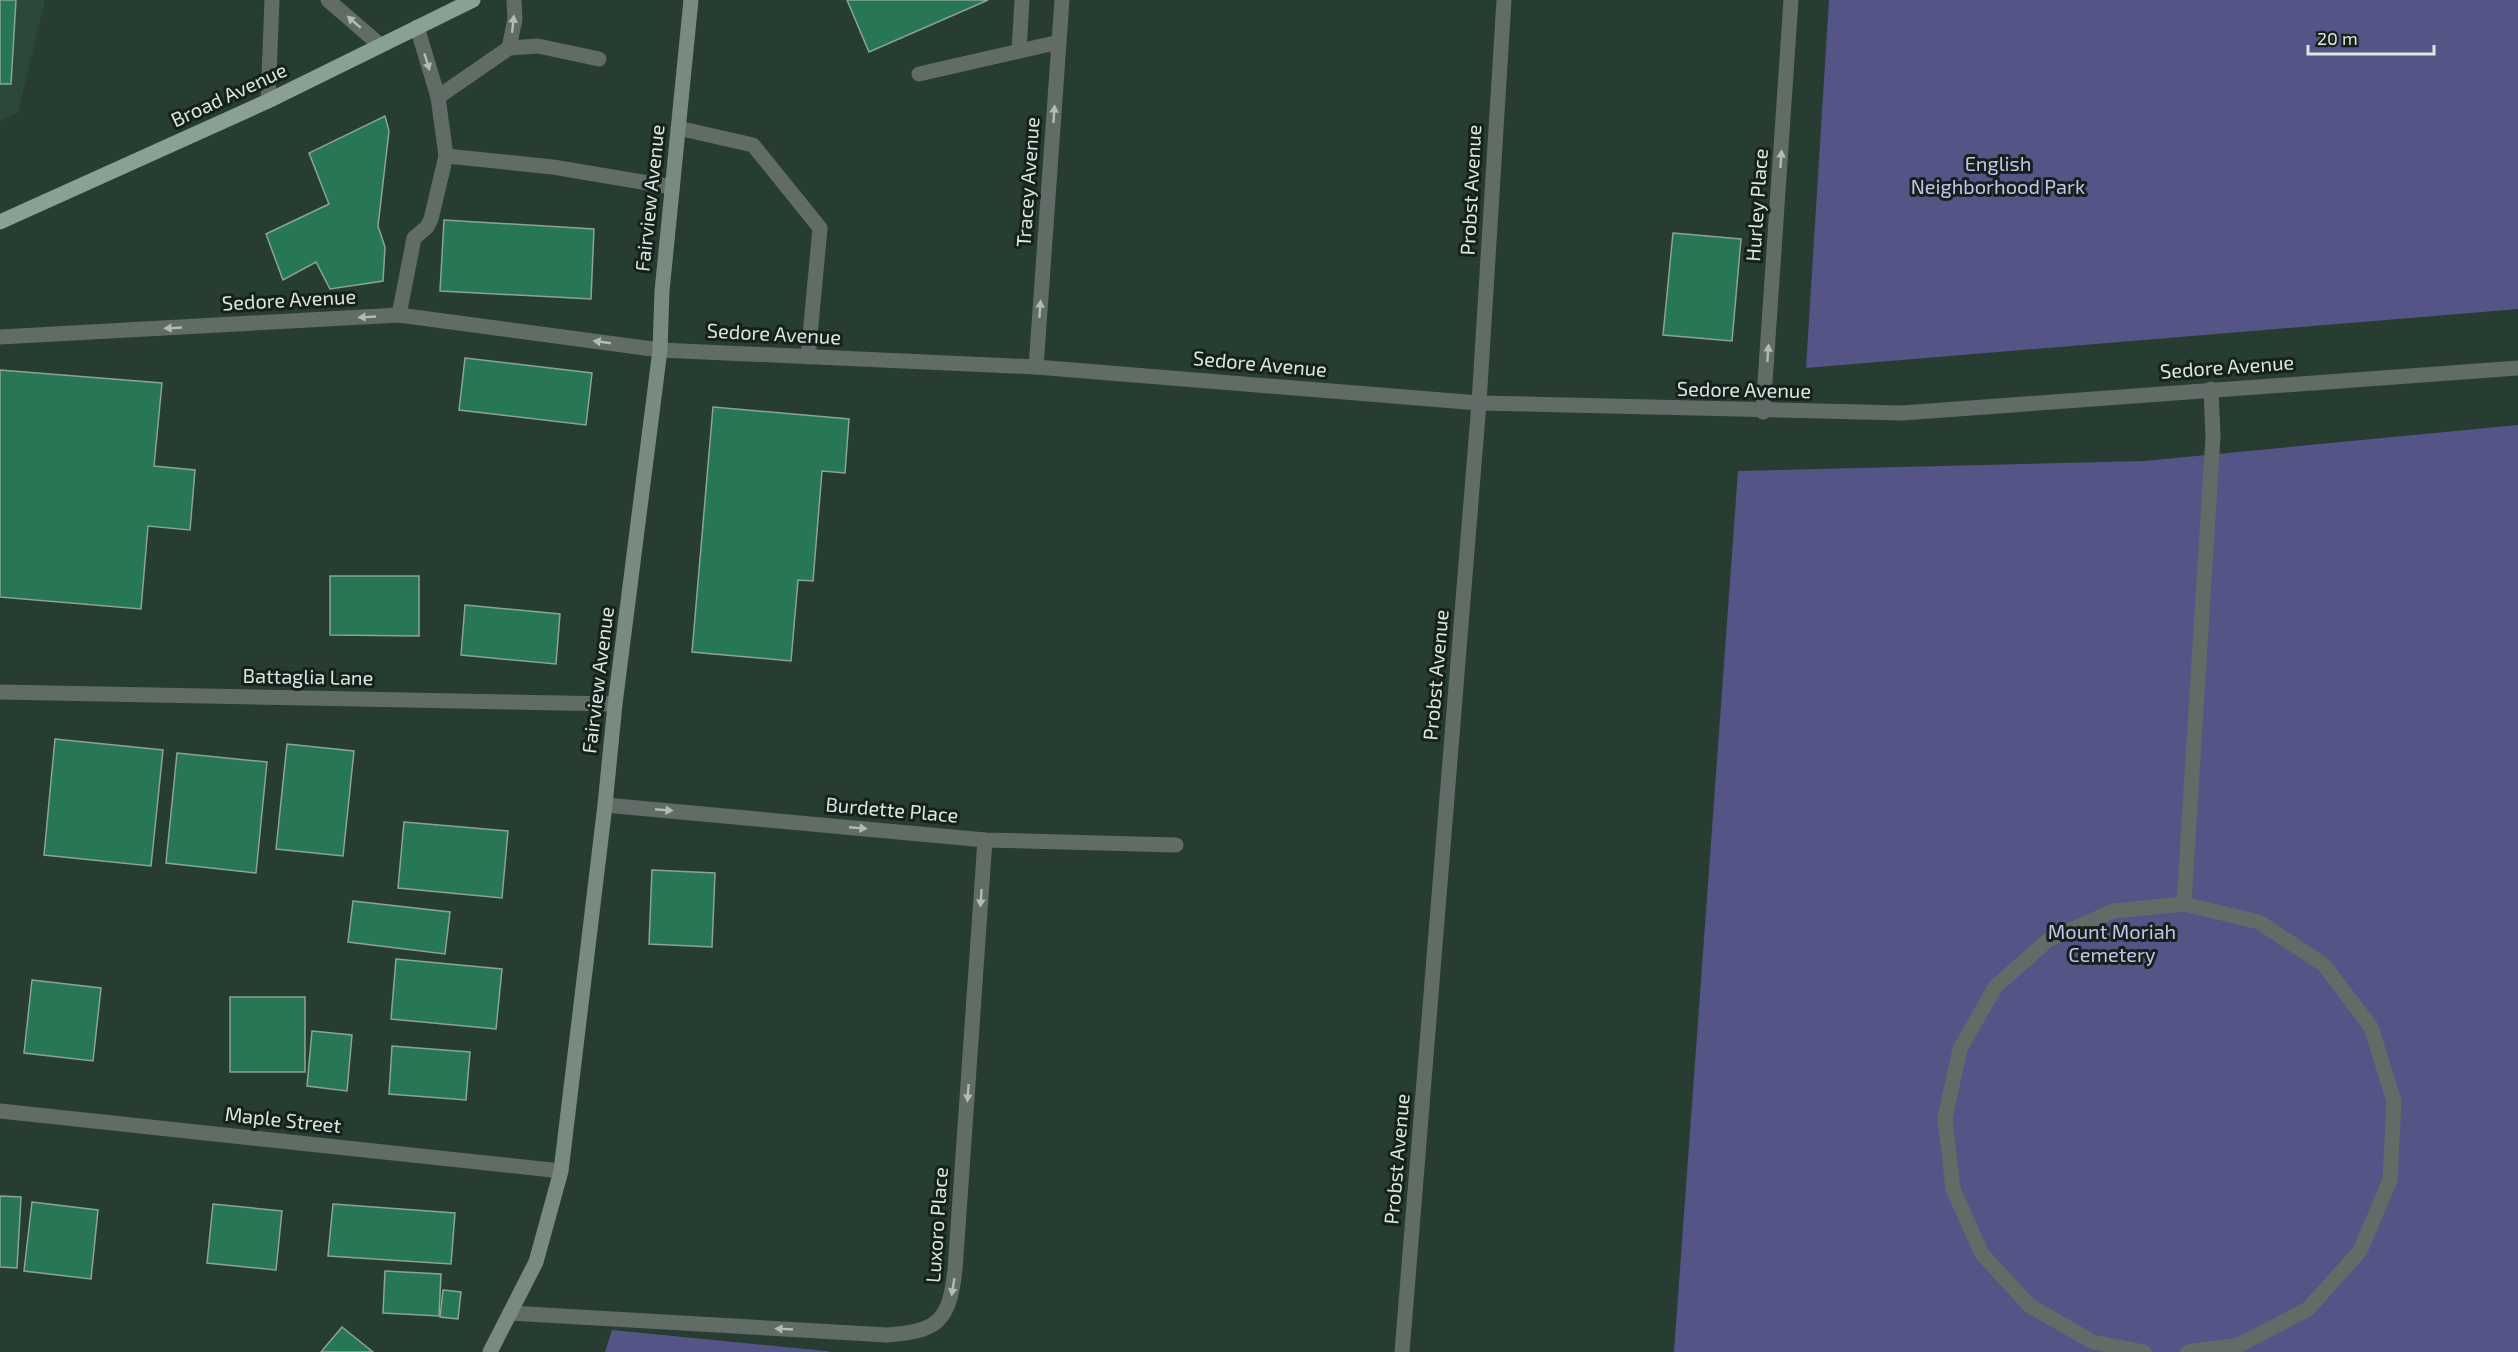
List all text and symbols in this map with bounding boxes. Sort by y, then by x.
one-way arrow [508,15,518,34]
one-way arrow [346,16,362,29]
scale bar [2308,18,2434,56]
text: 20 m [2317,27,2358,49]
one-way arrow [423,53,432,71]
street label: Broad Avenue [167,57,290,131]
one-way arrow [1049,105,1059,124]
street label: Tracey Avenue [1010,116,1044,248]
street label: Fairview Avenue [629,123,669,273]
street label: Probst Avenue [1455,124,1485,256]
street label: Hurley Place [1740,148,1772,262]
one-way arrow [1776,149,1785,168]
park label: English Neighborhood Park [1911,151,2085,198]
street label: Sedore Avenue [221,284,357,314]
one-way arrow [1035,299,1045,318]
one-way arrow [358,312,377,321]
street label: Sedore Avenue [706,318,842,348]
one-way arrow [163,323,182,332]
one-way arrow [593,338,612,347]
one-way arrow [1763,344,1773,363]
street label: Sedore Avenue [1192,345,1328,381]
street label: Sedore Avenue [2159,349,2295,383]
street label: Sedore Avenue [1677,376,1811,402]
street label: Fairview Avenue [576,605,618,755]
street label: Probst Avenue [1417,609,1453,741]
street label: Battaglia Lane [242,663,374,689]
street label: Burdette Place [825,791,960,827]
one-way arrow [654,805,673,815]
one-way arrow [848,823,867,833]
one-way arrow [976,889,986,908]
park label: Mount Moriah Cemetery [2048,919,2176,966]
one-way arrow [963,1084,972,1103]
street label: Probst Avenue [1378,1093,1414,1225]
street label: Maple Street [224,1101,343,1137]
street label: Luxoro Place [920,1166,952,1284]
one-way arrow [948,1278,957,1297]
one-way arrow [775,1324,794,1333]

